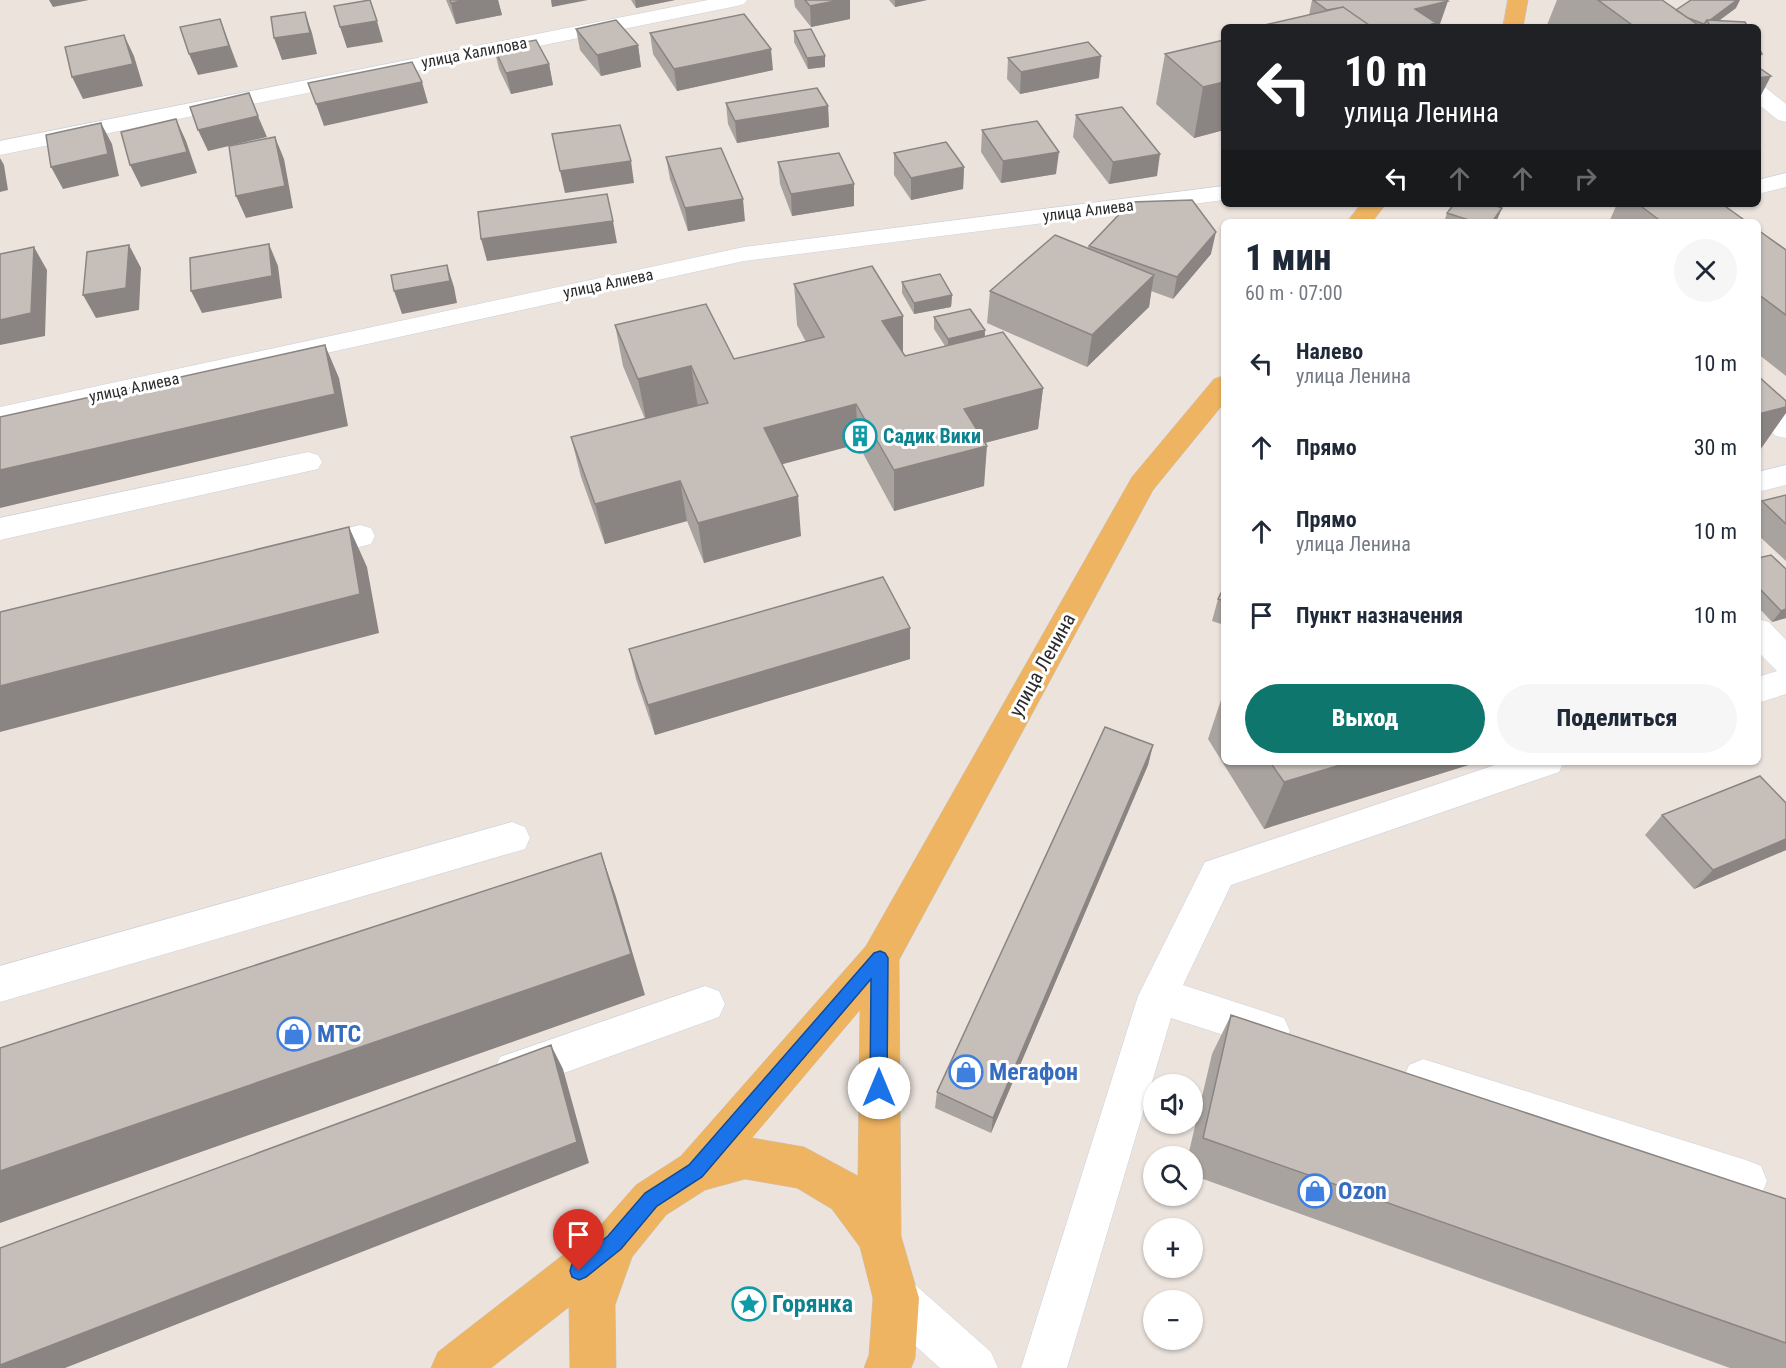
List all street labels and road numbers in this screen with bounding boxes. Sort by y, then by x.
street label: улица Халилова [420,33,528,72]
street label: улица Алиева [1042,196,1135,225]
street label: улица Алиева [561,265,655,302]
street label: улица Алиева [87,369,181,406]
street label: улица Ленина [1004,609,1080,721]

